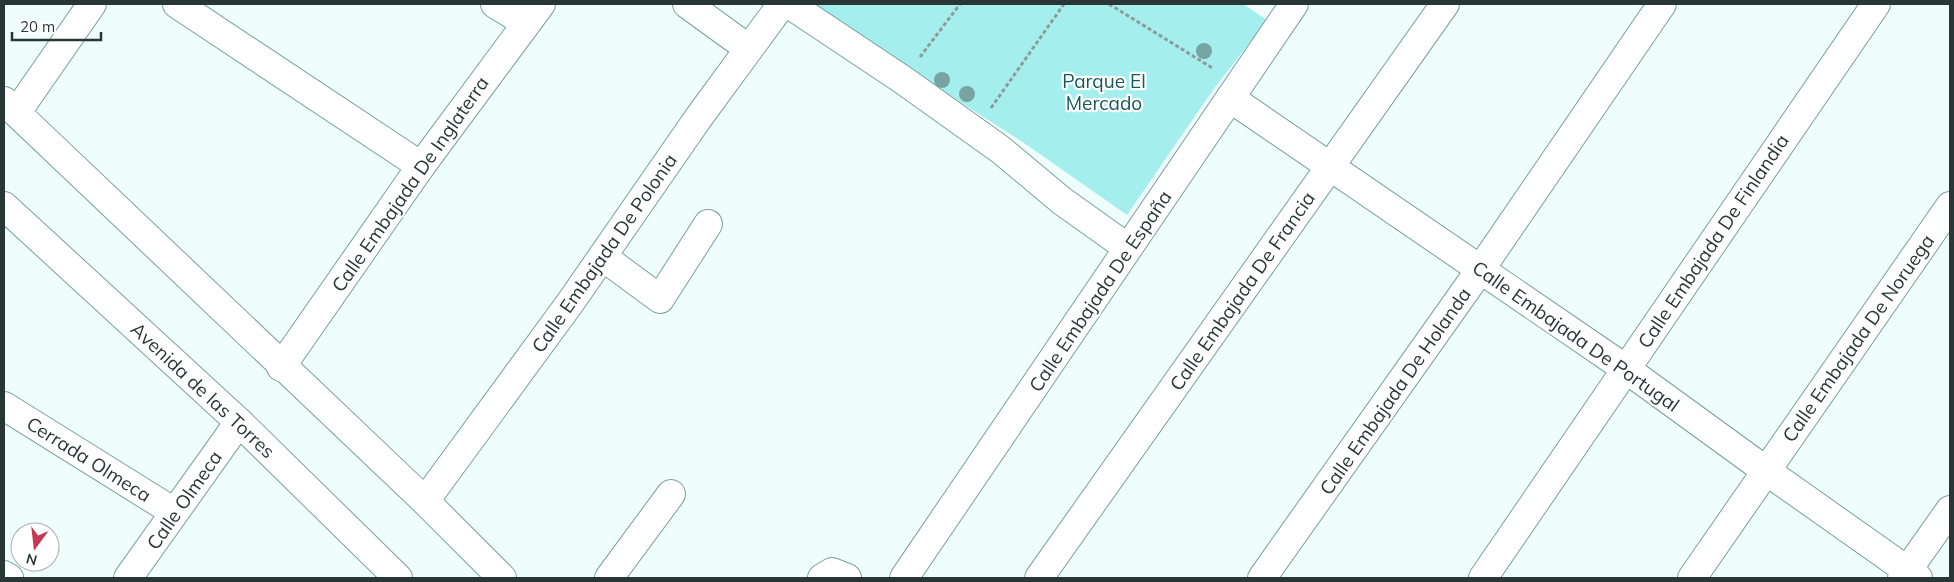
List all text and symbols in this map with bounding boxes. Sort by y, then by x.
scale bar [12,10,101,42]
text: 20 m [20,17,55,36]
park label: Parque El Mercado [1062,69,1146,115]
street label: Calle Embajada De Inglaterra [326,72,494,296]
street label: Calle Embajada De Finlandia [1632,129,1794,353]
street label: Calle Embajada De Polonia [526,149,682,357]
street label: Calle Embajada De España [1023,186,1177,396]
street label: Calle Embajada De Francia [1164,187,1320,395]
street label: Calle Embajada De Noruega [1777,229,1939,447]
street label: Calle Embajada De Portugal [1468,255,1684,417]
street label: Calle Embajada De Holanda [1314,283,1476,499]
street label: Avenida de las Torres [126,317,280,463]
street label: Cerrada Olmeca [22,411,156,507]
street label: Calle Olmeca [141,446,227,554]
north arrow [10,522,60,572]
text: N [24,549,39,570]

